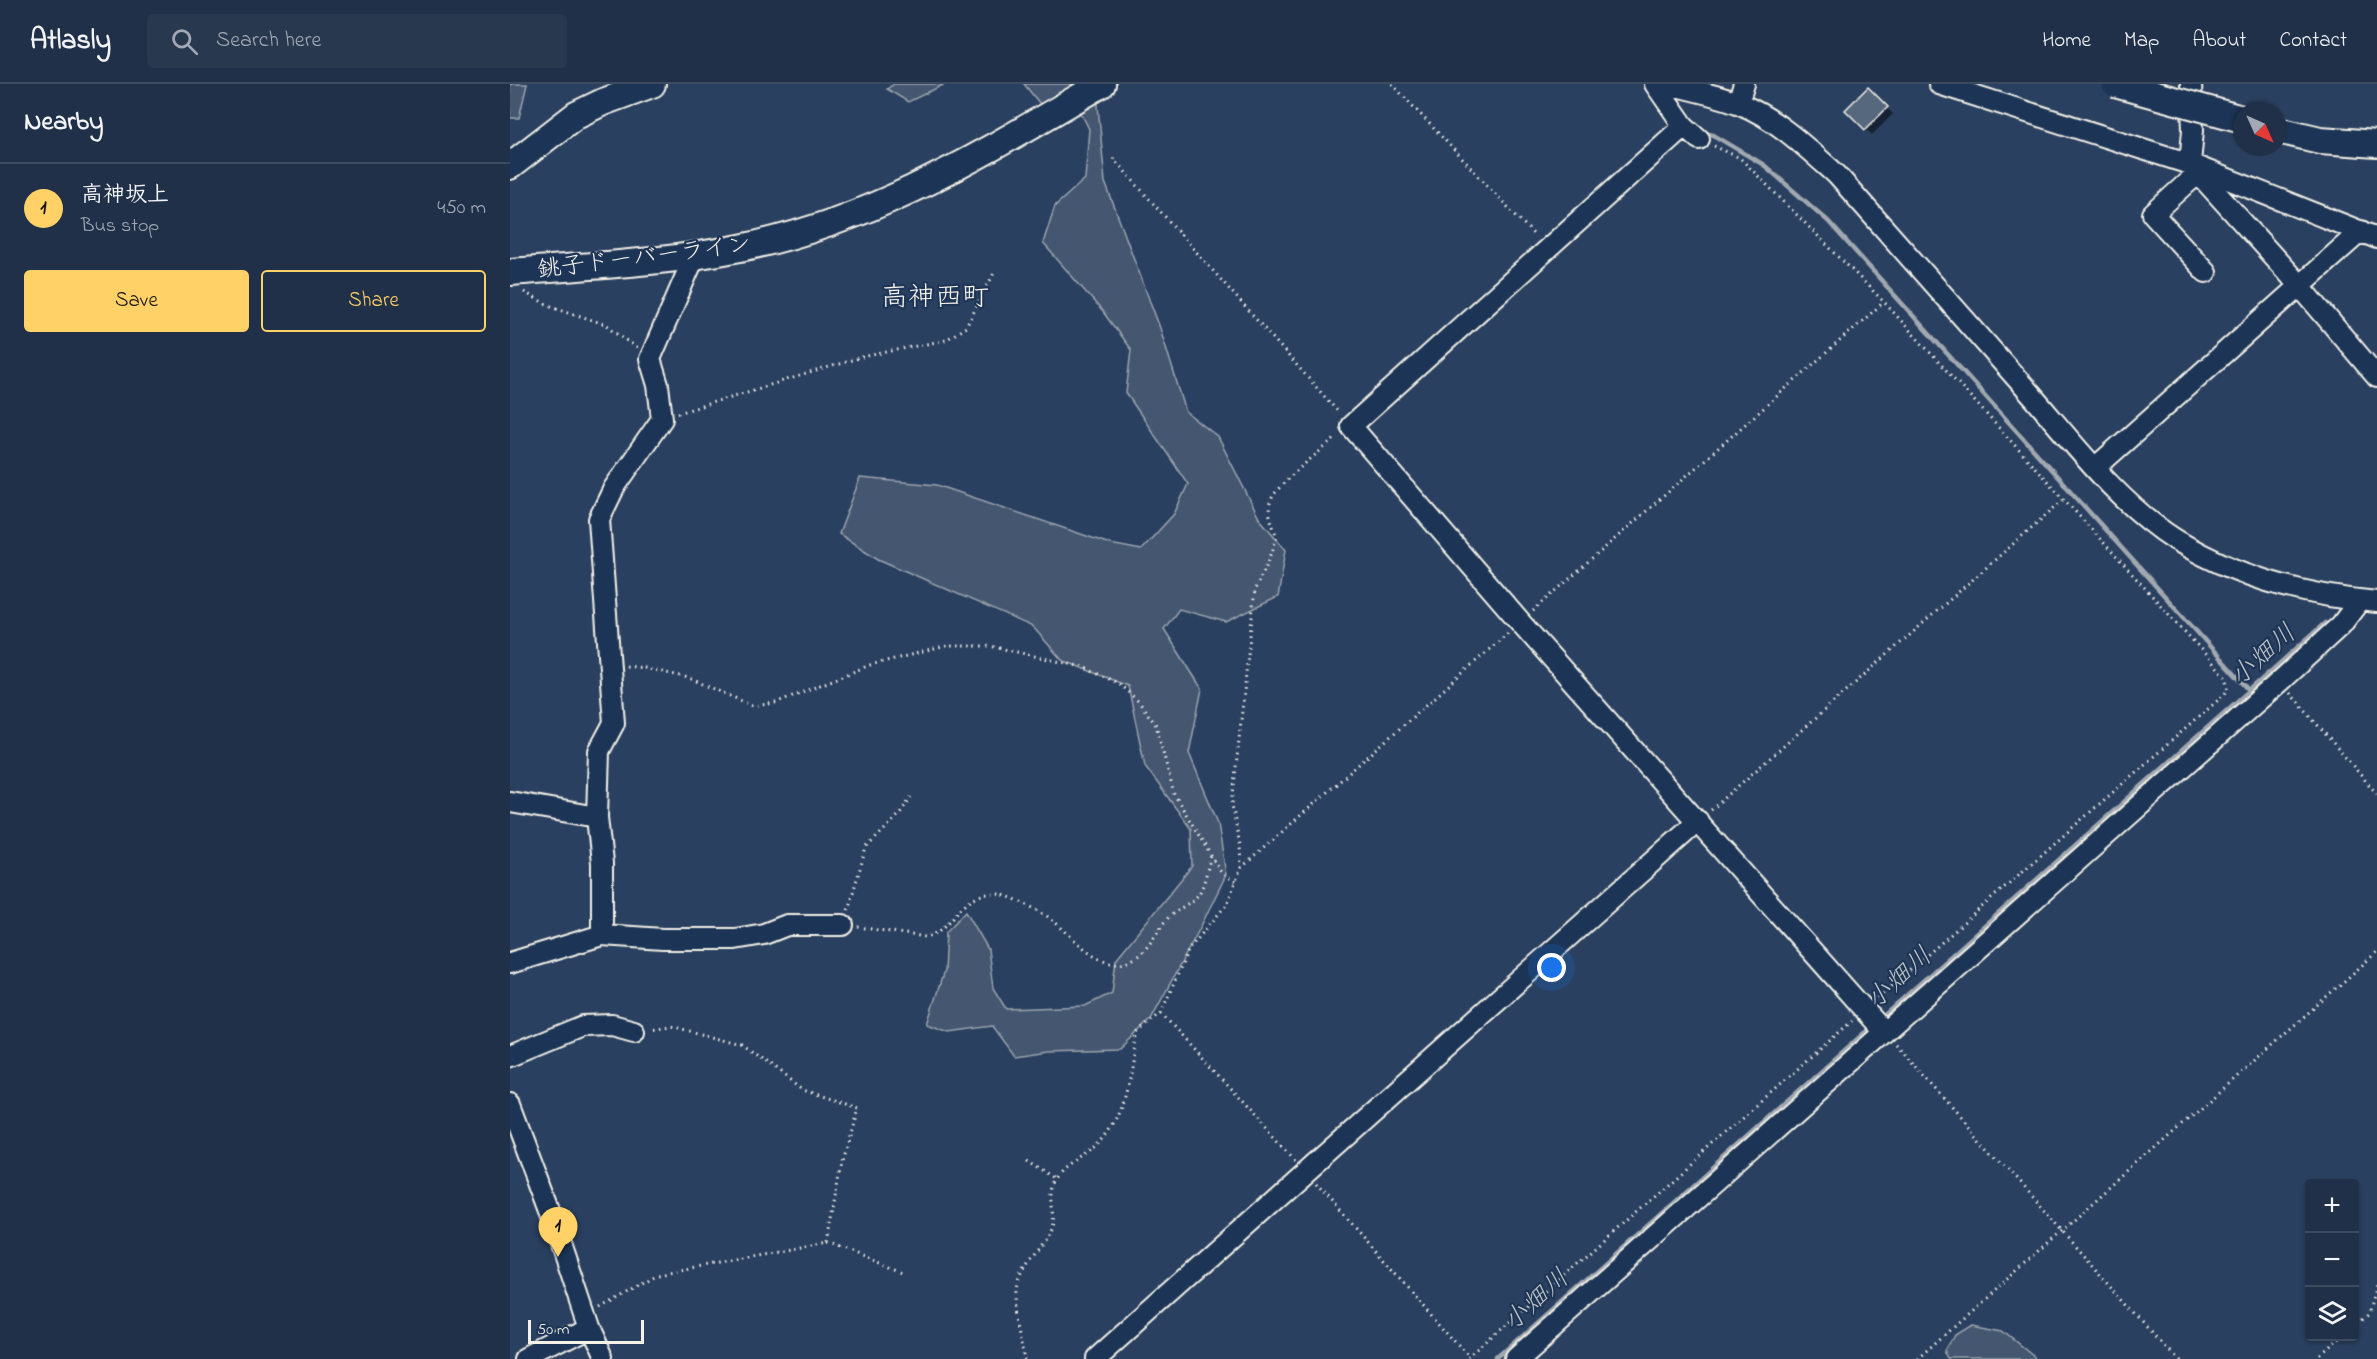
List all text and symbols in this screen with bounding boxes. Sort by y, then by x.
search box [147,14,567,68]
text: Atlasly [30,21,111,62]
icon: search [168,25,201,58]
text: Search here [216,25,321,57]
text: Home [2042,26,2091,56]
text: Map [2124,26,2159,56]
text: About [2192,26,2246,56]
text: Contact [2279,26,2347,56]
north arrow [2233,102,2287,156]
text: Nearby [24,104,103,142]
text: 高神坂上 [81,180,169,212]
text: 1 [40,194,47,223]
text: 450 m [437,194,486,223]
text: Bus stop [81,212,159,241]
street label: 銚子ドーバーライン [535,228,753,289]
button: Save [24,270,249,332]
button: Share [261,270,486,332]
district label: 高神西町 [881,279,989,318]
water label: 小畑川 [2222,616,2306,696]
water label: 小畑川 [1858,939,1942,1019]
your location [1537,953,1566,982]
map controls [2305,1179,2359,1341]
button: + [2305,1179,2359,1233]
pin: 1 [538,1208,578,1257]
button: − [2305,1233,2359,1287]
water label: 小畑川 [1495,1261,1579,1341]
button: layers [2305,1287,2359,1341]
scale bar [528,1317,644,1344]
text: 50 m [537,1318,569,1342]

